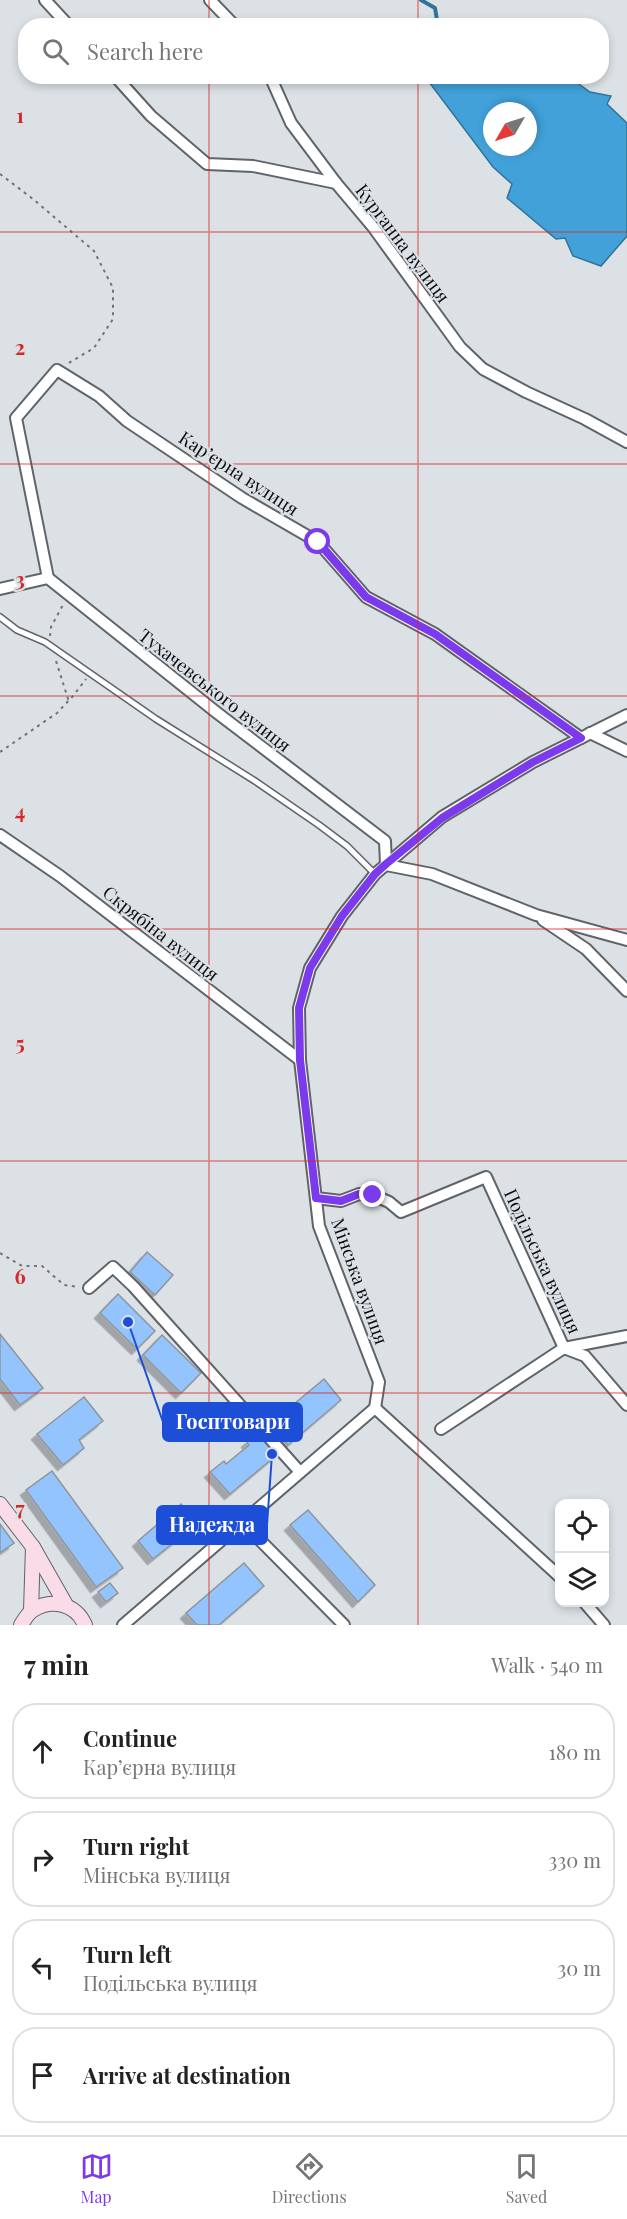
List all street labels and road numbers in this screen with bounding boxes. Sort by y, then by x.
street label: Курганна вулиця [350,179,456,307]
street label: Кар’єрна вулиця [175,425,304,521]
street label: Тухачевського вулиця [134,623,296,757]
street label: Скрябіна вулиця [98,880,224,986]
street label: Подільська вулиця [499,1185,587,1338]
street label: Мінська вулиця [326,1215,394,1348]

